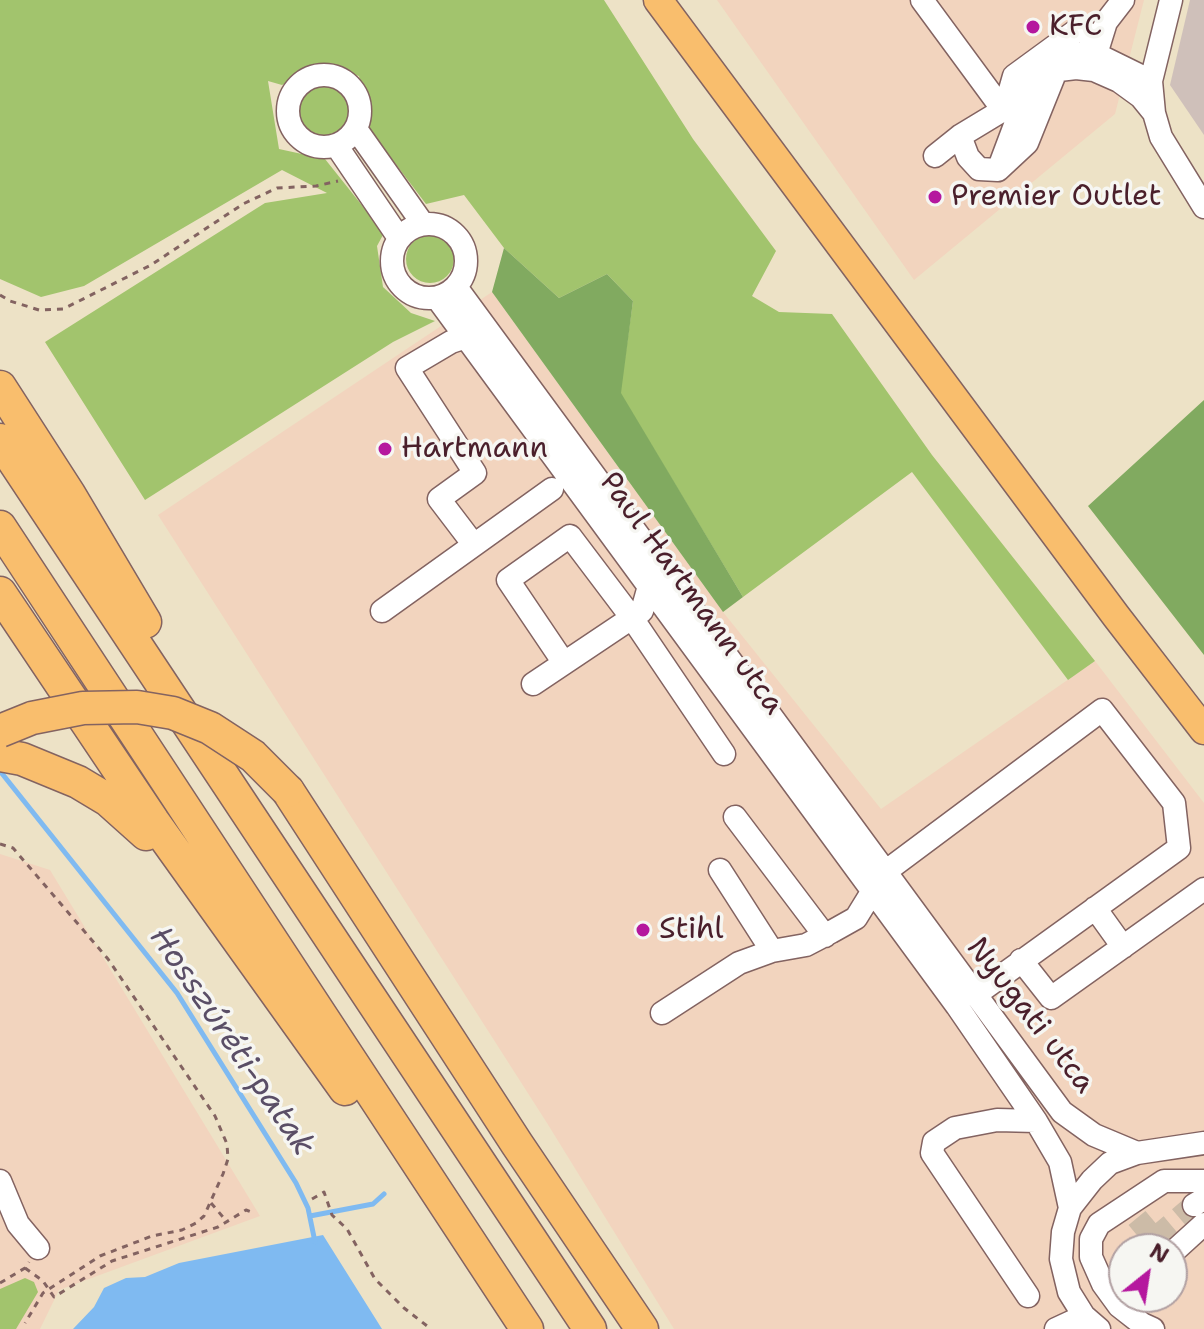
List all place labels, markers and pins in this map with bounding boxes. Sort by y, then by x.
place label: KFC [1049,9,1102,45]
marker: KFC [1024,18,1042,36]
place label: Premier Outlet [951,179,1162,215]
marker: Premier Outlet [926,188,944,206]
place label: Hartmann [401,431,548,467]
marker: Hartmann [376,440,394,458]
place label: Stihl [659,912,724,948]
marker: Stihl [634,921,652,939]

